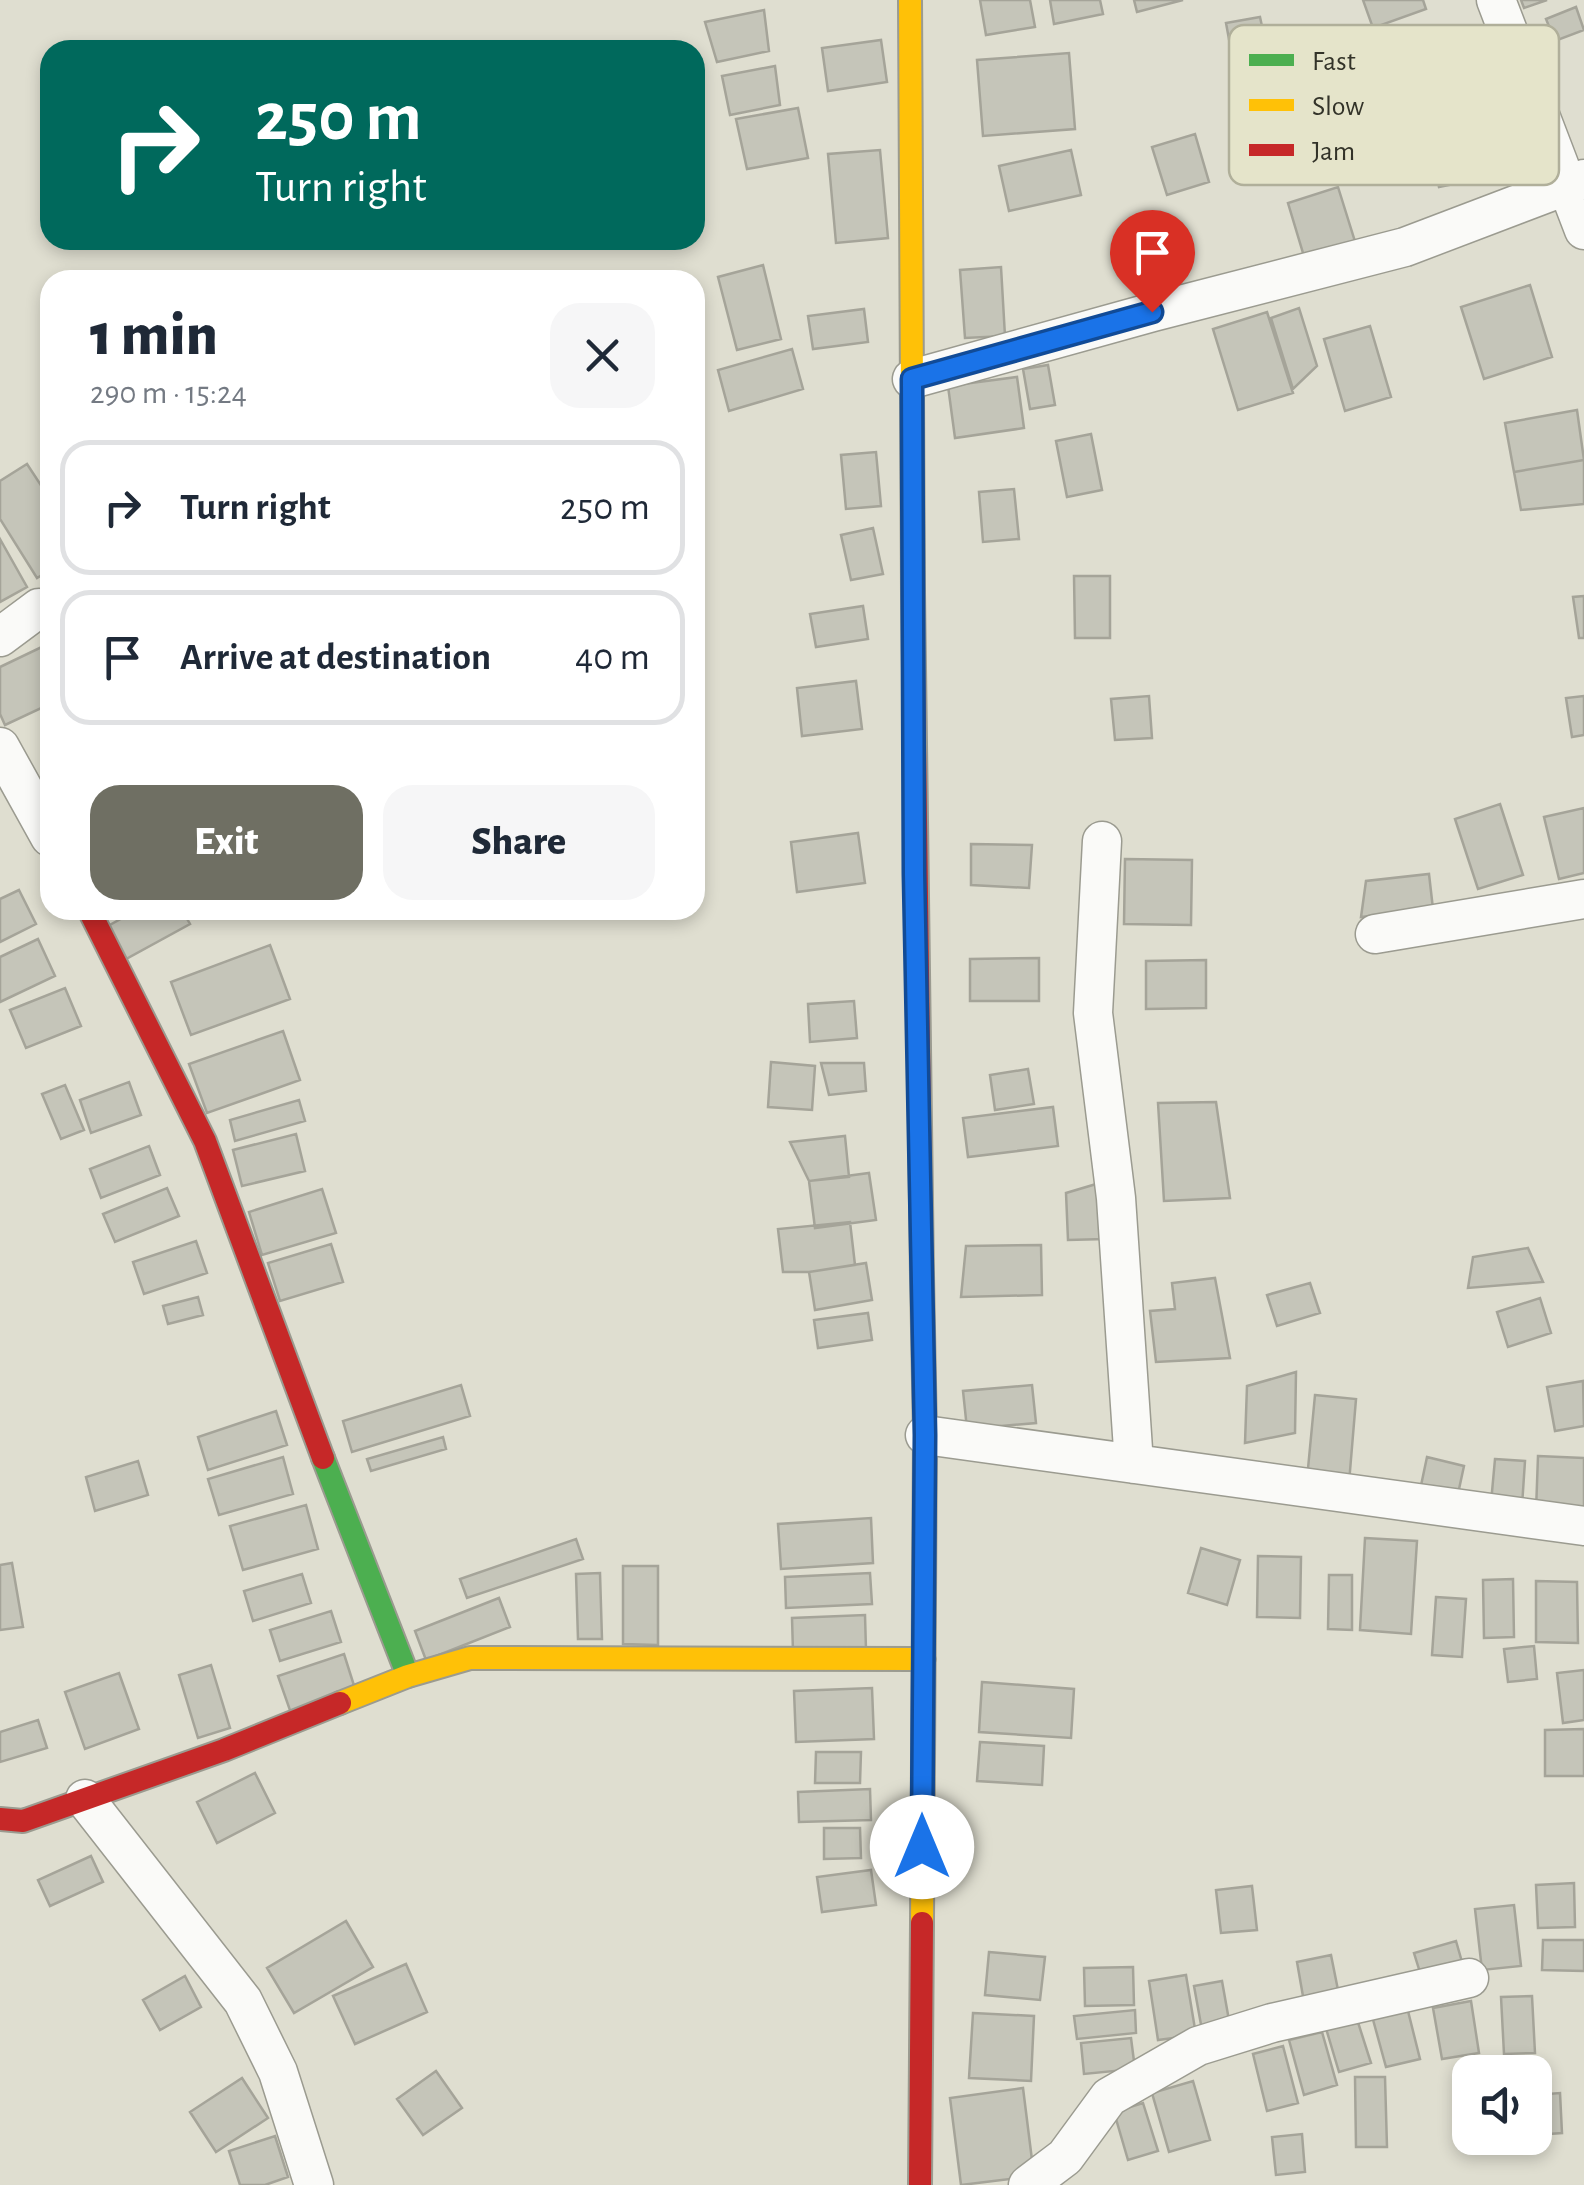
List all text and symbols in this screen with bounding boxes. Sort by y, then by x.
legend [1229,25,1559,185]
text: Fast [1312,48,1356,76]
icon: right [90,80,220,210]
text: 250 m [255,83,422,153]
text: Slow [1312,93,1364,121]
text: Jam [1312,138,1355,166]
text: Turn right [255,165,427,210]
pin [1110,210,1195,313]
icon: arrive [1125,225,1180,280]
button: close [550,303,655,408]
text: 1 min [90,306,218,366]
text: 290 m · 15:24 [90,377,247,409]
icon: right [95,480,150,535]
text: Turn right [180,489,330,527]
text: 250 m [560,489,650,527]
icon: arrive [95,630,150,685]
text: Arrive at destination [180,639,491,677]
text: 40 m [575,639,650,677]
button: Exit [90,785,363,900]
button: Share [383,785,655,900]
position arrow [870,1795,974,1899]
map controls [1452,2055,1552,2155]
button: sound [1452,2055,1552,2155]

